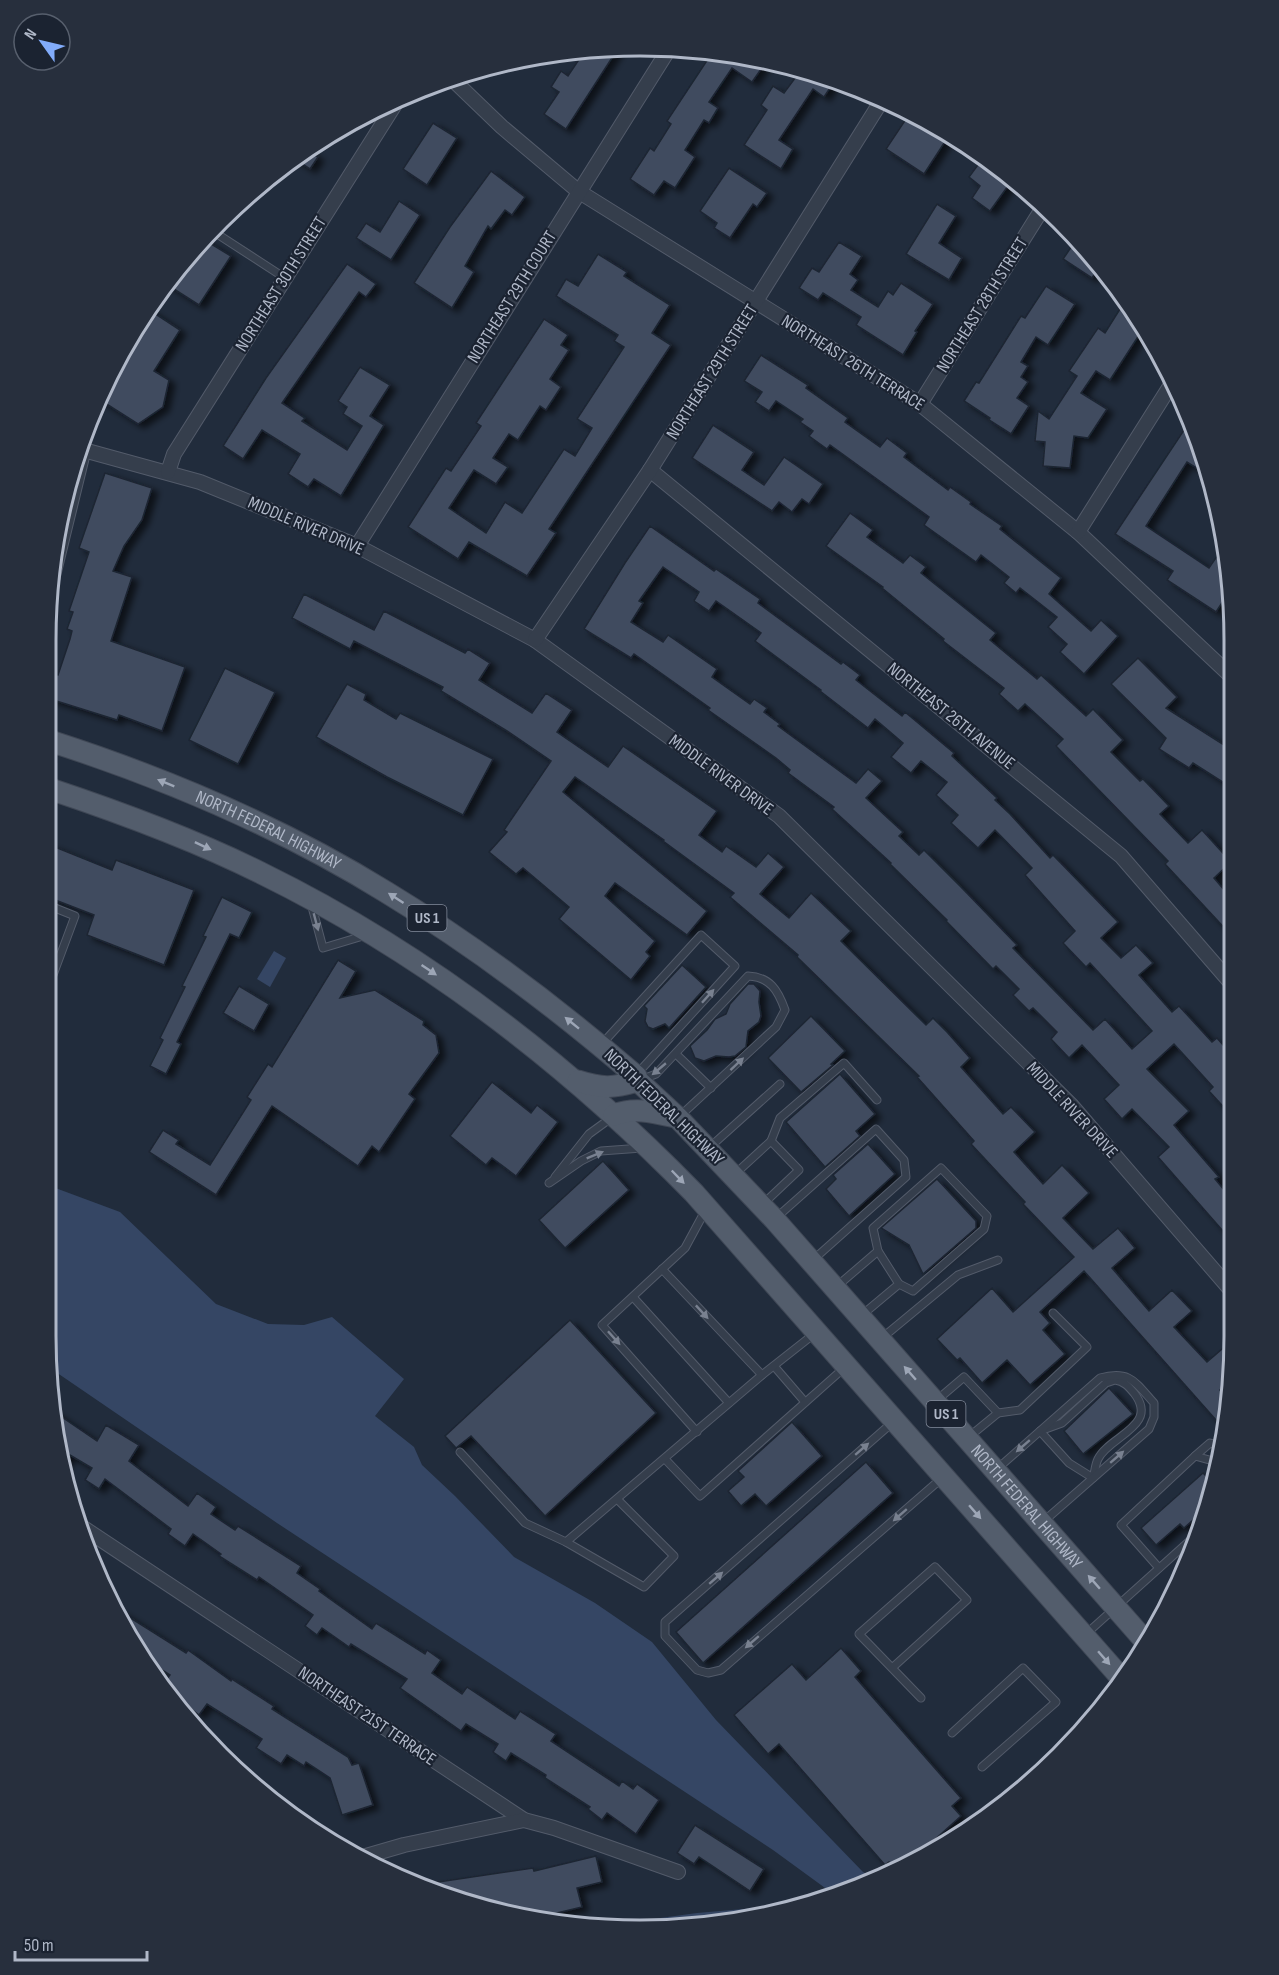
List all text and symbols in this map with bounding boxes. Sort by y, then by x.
north arrow [12,12,72,72]
text: N [21,26,41,43]
street label: NORTHEAST 30TH STREET [231,213,331,355]
street label: NORTHEAST 29TH COURT [463,227,561,367]
street label: NORTHEAST 28TH STREET [932,234,1032,376]
street label: NORTHEAST 29TH STREET [662,301,762,443]
street label: NORTHEAST 26TH TERRACE [778,310,928,416]
street label: MIDDLE RIVER DRIVE [245,492,367,560]
street label: NORTHEAST 26TH AVENUE [883,658,1019,774]
street label: MIDDLE RIVER DRIVE [665,730,777,820]
one-way arrow [157,778,175,788]
street label: NORTH FEDERAL HIGHWAY [193,786,345,874]
one-way arrow [195,841,213,851]
one-way arrow [388,893,405,904]
road number: US 1 [408,905,446,931]
one-way arrow [312,913,322,932]
one-way arrow [421,964,437,976]
one-way arrow [701,989,714,1004]
one-way arrow [565,1018,580,1030]
street label: NORTH FEDERAL HIGHWAY [600,1044,729,1170]
one-way arrow [729,1057,744,1071]
street label: MIDDLE RIVER DRIVE [1022,1058,1122,1162]
one-way arrow [651,1063,667,1076]
one-way arrow [587,1150,605,1160]
one-way arrow [671,1170,685,1185]
one-way arrow [695,1305,709,1319]
one-way arrow [607,1330,621,1345]
one-way arrow [904,1366,917,1381]
road number: US 1 [926,1401,966,1427]
one-way arrow [1016,1439,1031,1452]
street label: NORTH FEDERAL HIGHWAY [967,1440,1087,1573]
one-way arrow [855,1442,870,1456]
one-way arrow [1109,1451,1124,1464]
one-way arrow [968,1504,981,1519]
one-way arrow [893,1508,908,1521]
one-way arrow [708,1571,723,1584]
one-way arrow [1087,1575,1101,1590]
one-way arrow [744,1636,760,1649]
one-way arrow [1097,1650,1110,1665]
street label: NORTHEAST 21ST TERRACE [294,1662,440,1770]
scale bar [15,1924,147,1962]
text: 50 m [24,1935,54,1956]

